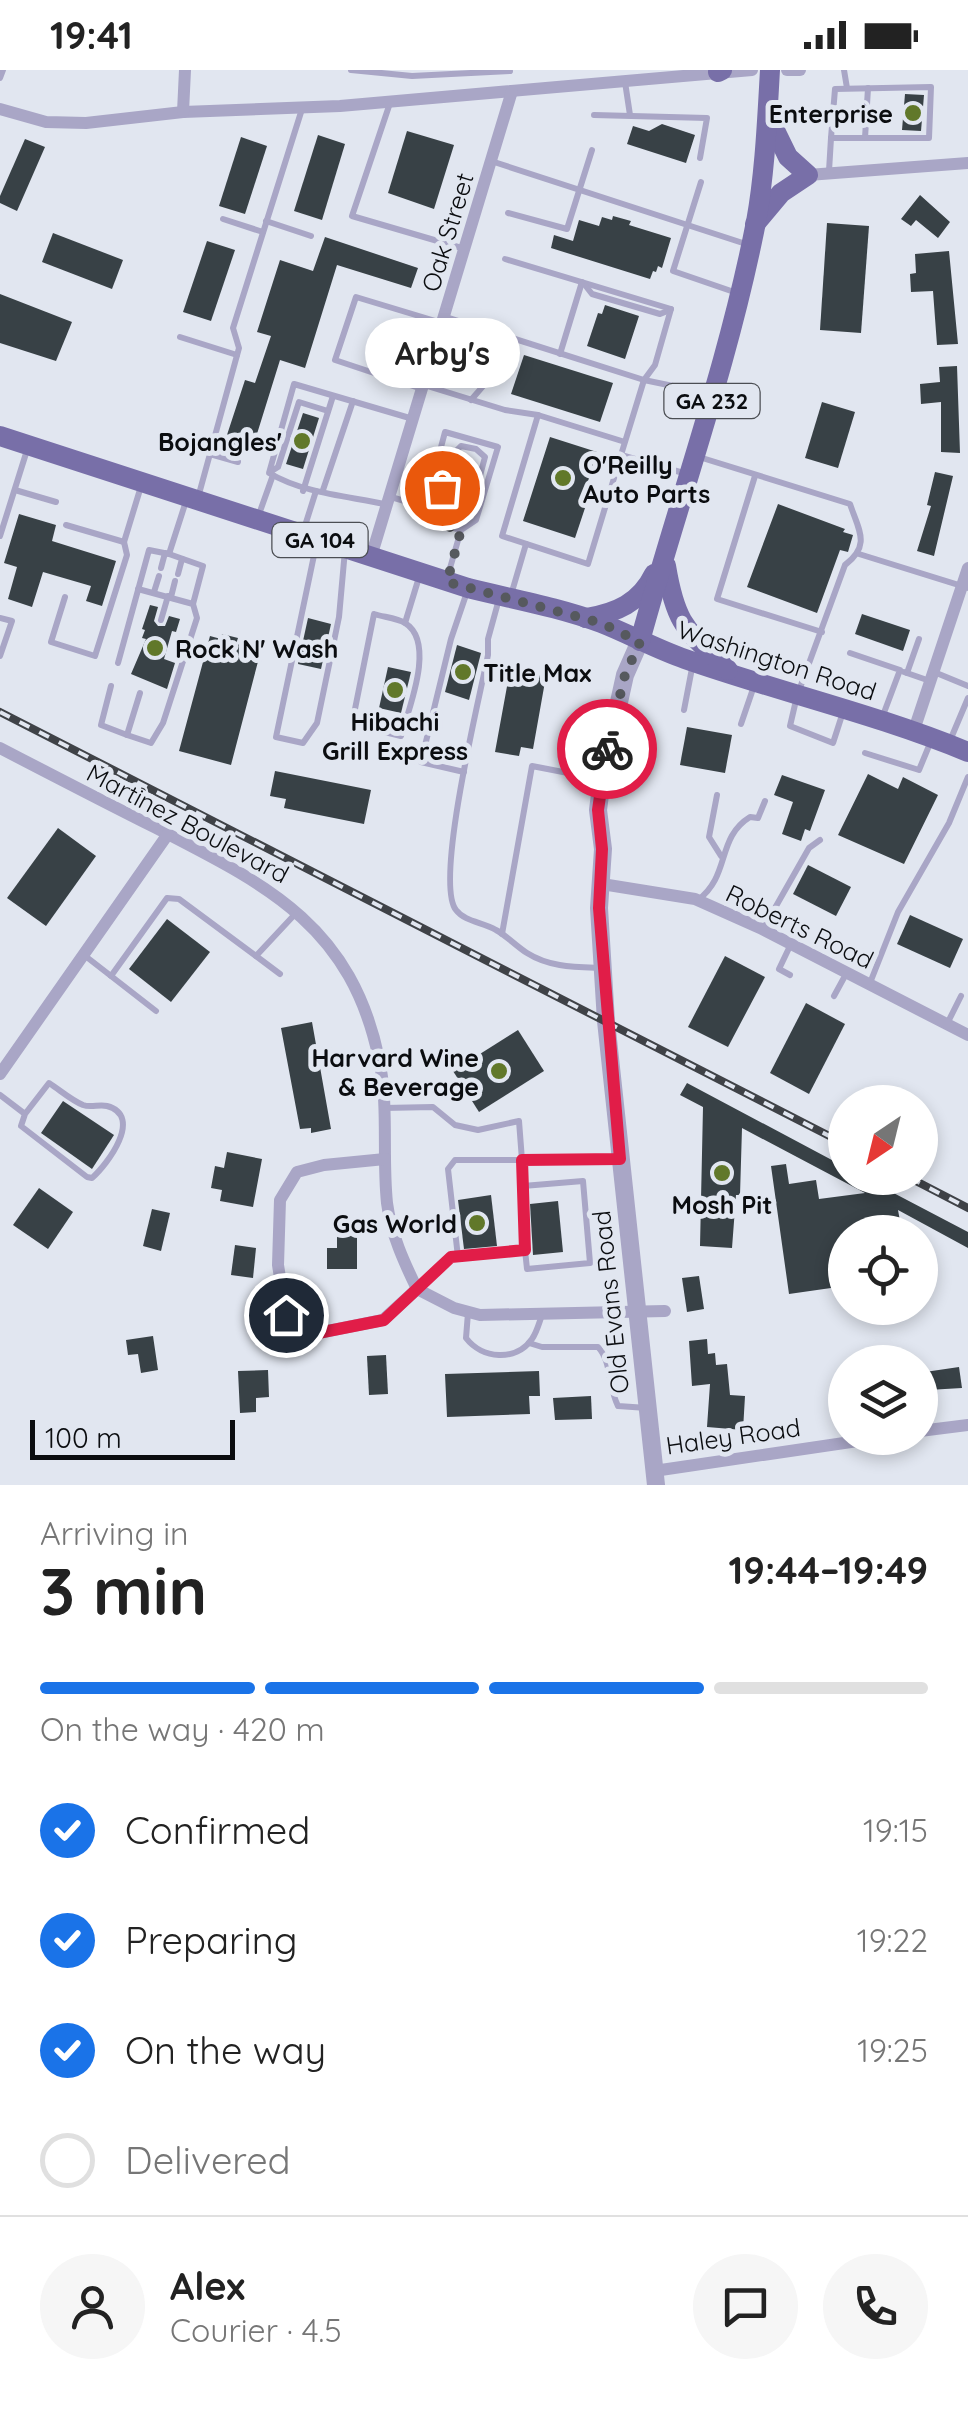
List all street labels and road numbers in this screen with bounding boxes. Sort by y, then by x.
street label: Oak Street [414,169,480,295]
road number: GA 232 [664,384,760,418]
road number: GA 104 [272,523,368,557]
street label: Washington Road [674,613,880,707]
street label: Martinez Boulevard [82,757,294,889]
street label: Roberts Road [721,877,879,975]
street label: Old Evans Road [585,1209,635,1395]
street label: Haley Road [664,1411,802,1461]

